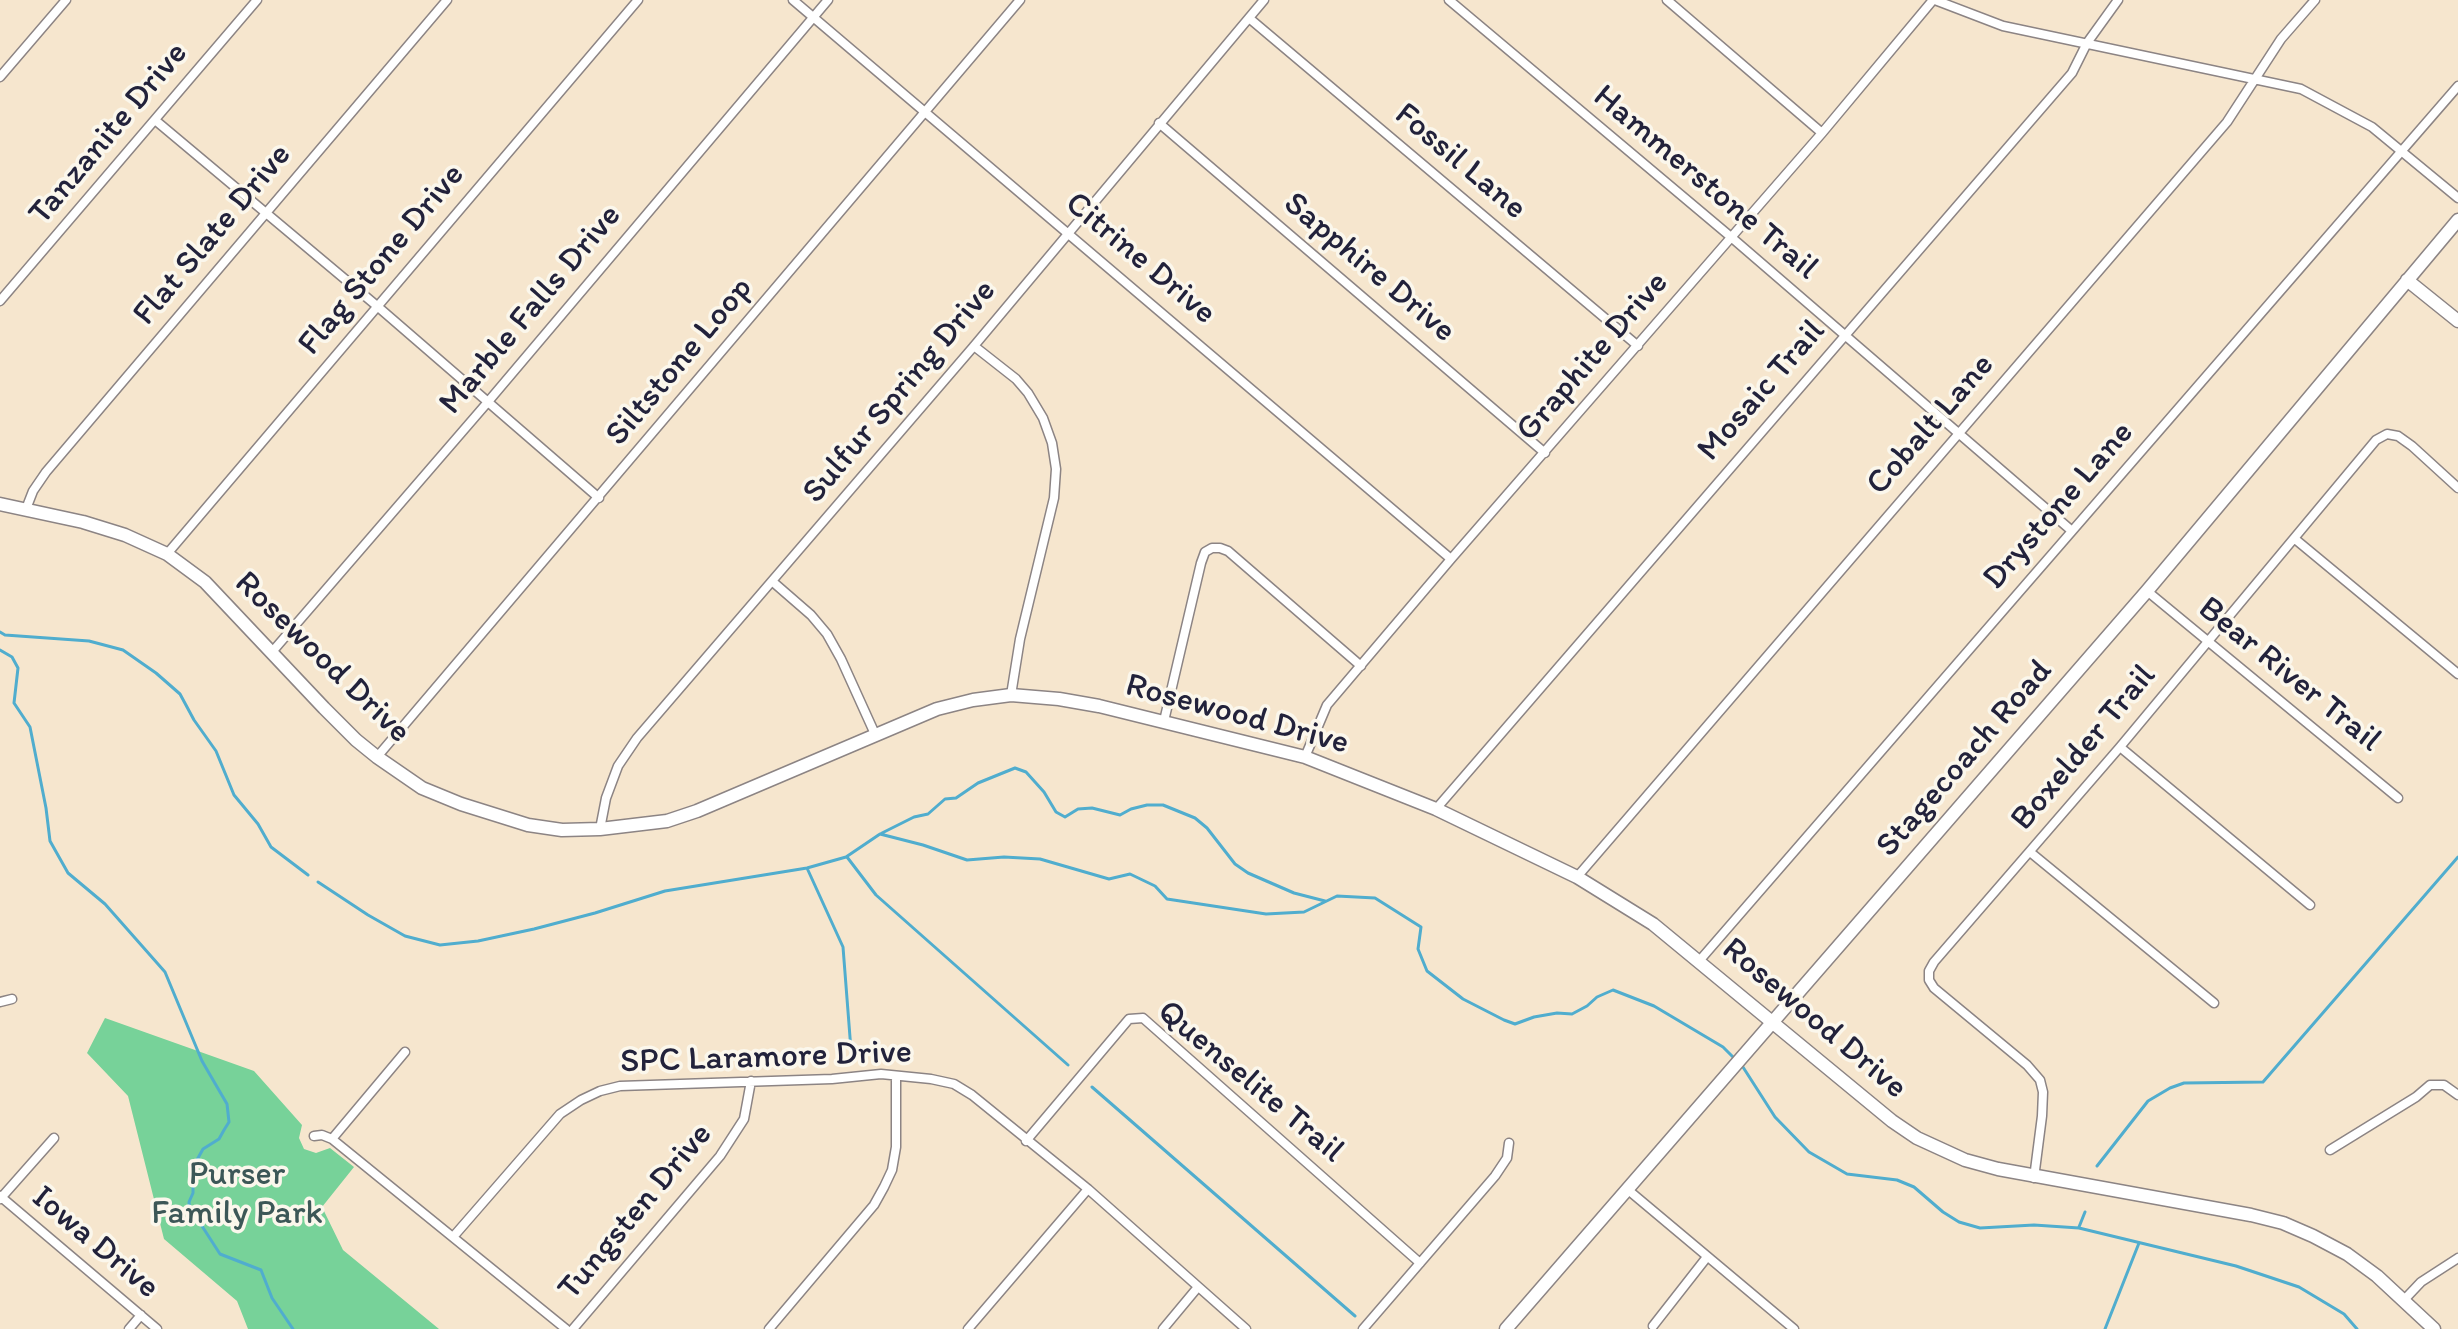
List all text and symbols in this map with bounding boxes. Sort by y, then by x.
street label: Tanzanite Drive [21,34,197,234]
street label: Hammerstone Trail [1584,77,1826,289]
street label: Fossil Lane [1386,95,1534,229]
street label: Flat Slate Drive [125,136,301,334]
street label: Flag Stone Drive [290,156,474,364]
street label: Citrine Drive [1056,184,1224,334]
street label: Sapphire Drive [1274,184,1464,352]
street label: Marble Falls Drive [431,197,631,423]
street label: Graphite Drive [1508,264,1678,450]
street label: Siltstone Loop [598,269,762,455]
street label: Sulfur Spring Drive [794,272,1006,512]
street label: Mosaic Trail [1690,312,1834,470]
street label: Cobalt Lane [1859,346,2003,504]
street label: Drystone Lane [1975,414,2143,598]
street label: Rosewood Drive [225,564,419,752]
street label: Bear River Trail [2189,589,2389,761]
street label: Stagecoach Road [1868,652,2062,866]
street label: Boxelder Trail [2003,657,2165,839]
street label: Rosewood Drive [1121,666,1353,764]
street label: Rosewood Drive [1713,930,1915,1108]
street label: Quenselite Trail [1148,992,1352,1172]
street label: SPC Laramore Drive [620,1033,912,1083]
street label: Tungsten Drive [550,1115,722,1309]
park label: Purser Family Park [151,1155,323,1234]
street label: Iowa Drive [23,1178,167,1308]

